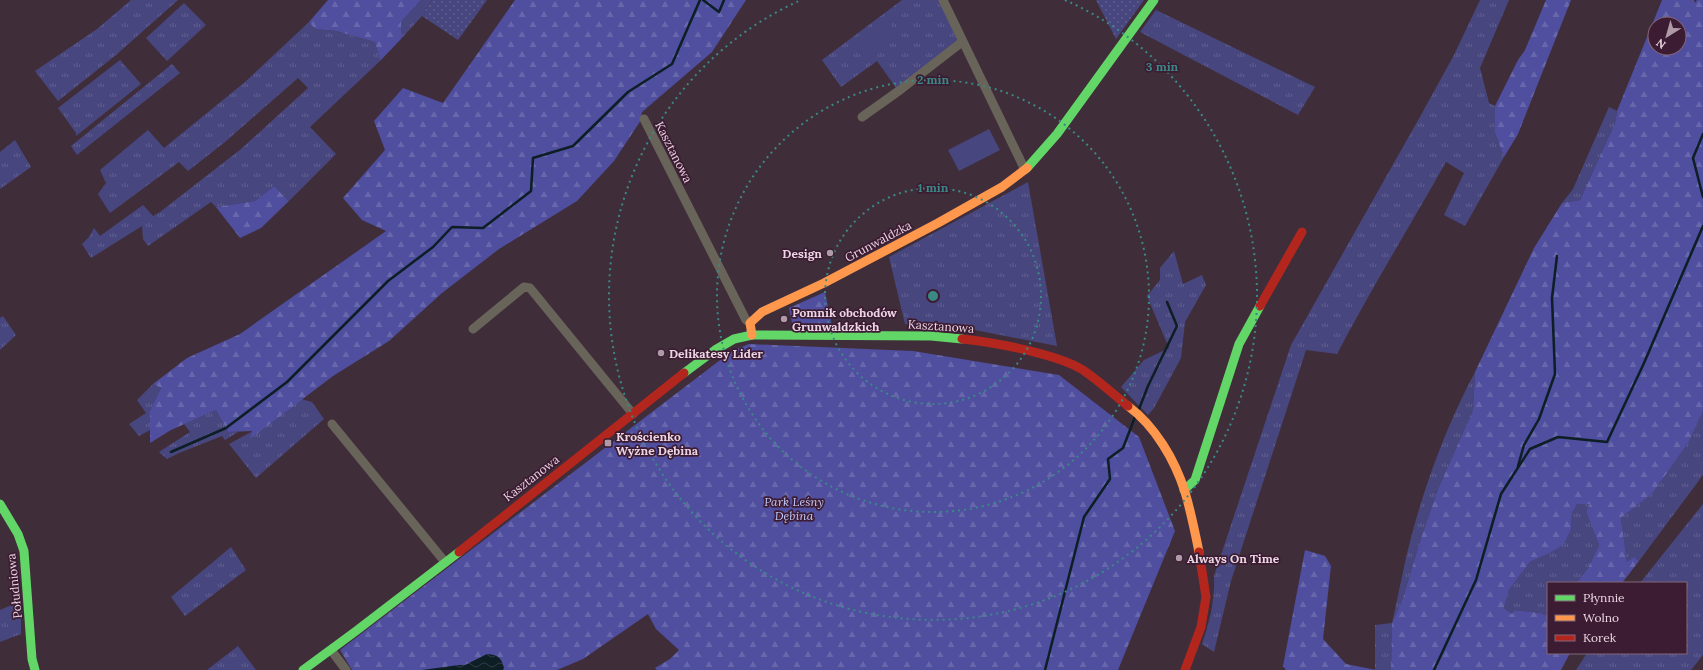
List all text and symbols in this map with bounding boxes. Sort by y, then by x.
north arrow [1647,16,1687,56]
text: N [1653,36,1669,52]
text: 3 min [1146,59,1179,74]
text: 2 min [917,72,949,87]
street label: Kasztanowa [652,119,696,185]
text: 1 min [918,180,949,195]
street label: Grunwaldzka [842,217,914,265]
place label: Design [782,246,822,261]
marker: Design [825,248,835,258]
centre of rings [926,289,940,303]
place label: Pomnik obchodów Grunwaldzkich [792,305,897,334]
marker: Pomnik obchodów Grunwaldzkich [779,314,789,324]
street label: Kasztanowa [907,316,975,336]
place label: Delikatesy Lider [669,346,763,361]
marker: Delikatesy Lider [656,348,666,358]
place label: Krościenko Wyżne Dębina [616,429,699,458]
marker: Krościenko Wyżne Dębina [603,438,613,448]
street label: Kasztanowa [500,452,562,504]
park label: Park Leśny Dębina [764,494,824,523]
place label: Always On Time [1187,551,1280,566]
street label: Południowa [3,553,25,619]
marker: Always On Time [1174,553,1184,563]
legend [1547,582,1687,654]
text: Płynnie [1583,590,1625,605]
text: Wolno [1583,610,1619,625]
text: Korek [1583,630,1617,645]

